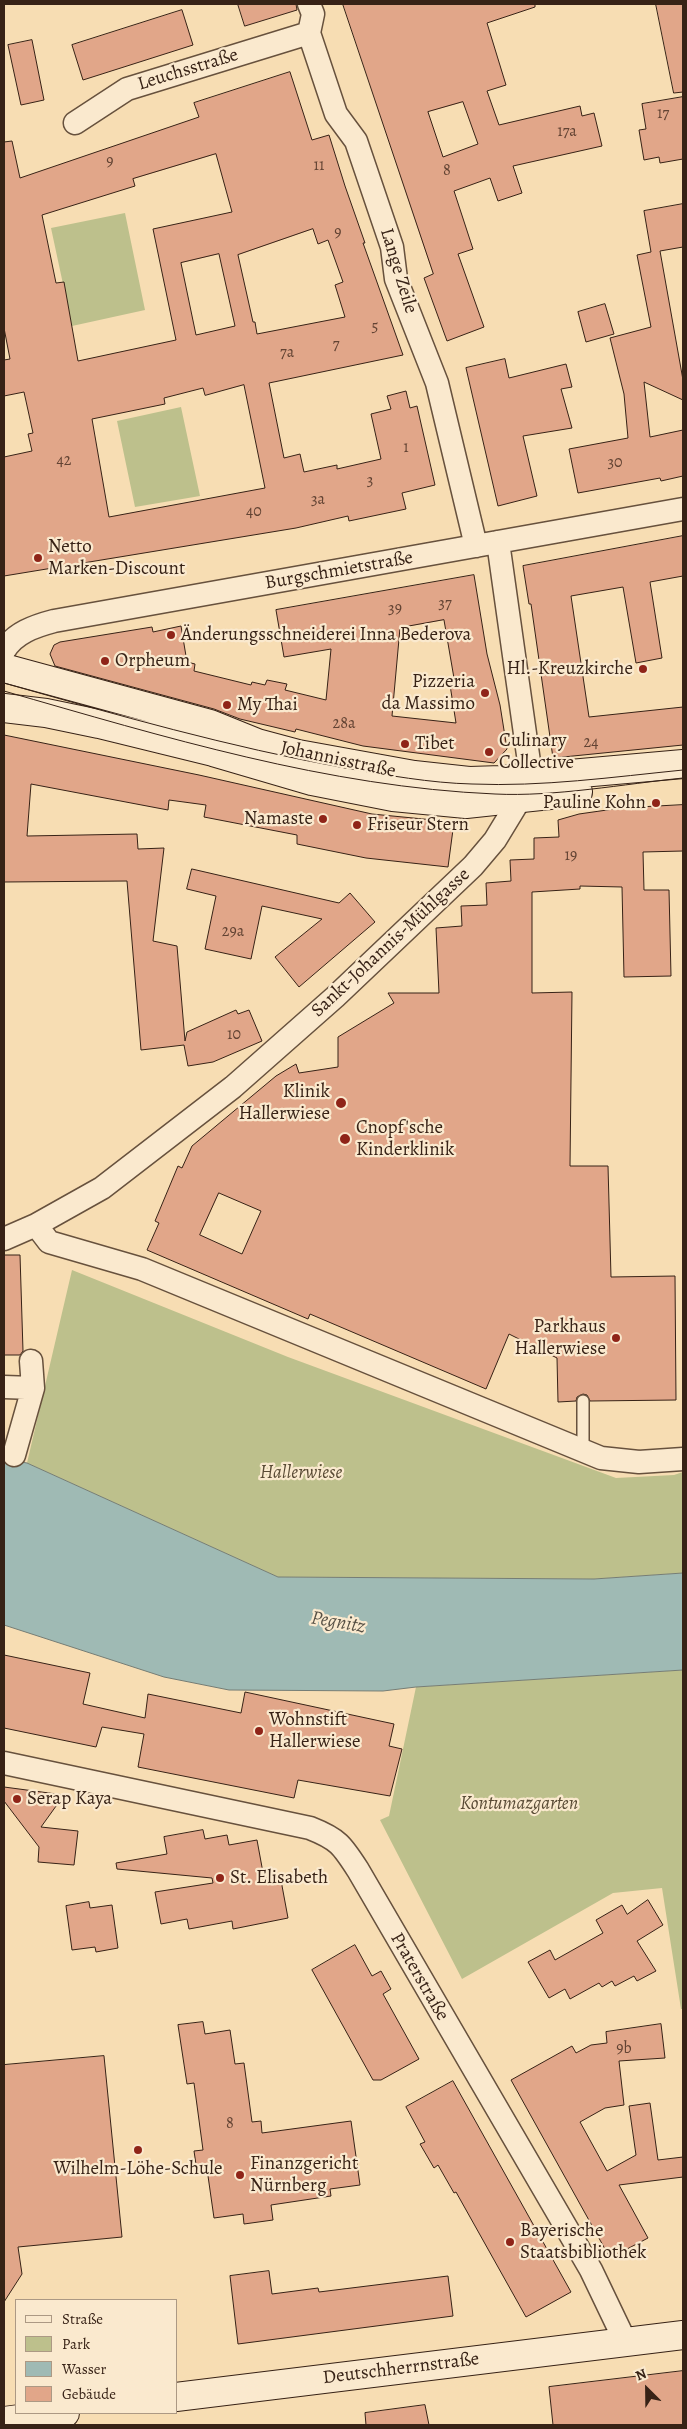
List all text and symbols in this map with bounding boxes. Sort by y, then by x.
street label: Leuchsstraße [135,44,241,96]
house number: 17 [657,104,669,124]
house number: 17a [557,122,577,142]
house number: 9 [106,152,114,172]
house number: 11 [314,156,324,176]
house number: 8 [443,161,451,181]
house number: 9 [334,223,342,243]
street label: Lange Zeile [374,226,422,316]
house number: 5 [372,317,378,337]
house number: 7 [333,335,339,355]
house number: 7a [280,343,294,363]
house number: 1 [403,438,409,458]
house number: 42 [57,451,71,471]
house number: 30 [607,453,623,473]
house number: 3 [367,471,373,491]
house number: 3a [311,490,325,510]
house number: 40 [246,502,262,522]
place label: Netto Marken-Discount [48,536,185,580]
street label: Burgschmietstraße [263,547,415,595]
marker: Netto Marken-Discount [32,552,44,564]
house number: 37 [438,594,452,614]
house number: 39 [388,599,402,619]
place label: Änderungsschneiderei Inna Bederova [181,624,471,646]
marker: Änderungsschneiderei Inna Bederova [165,629,177,641]
place label: Orpheum [115,650,190,672]
marker: Orpheum [99,655,111,667]
place label: Hl.-Kreuzkirche [506,658,633,680]
marker: Hl.-Kreuzkirche [637,663,649,675]
place label: Pizzeria da Massimo [382,671,475,715]
marker: Pizzeria da Massimo [479,687,491,699]
place label: My Thai [237,694,298,716]
marker: My Thai [221,699,233,711]
house number: 28a [333,714,355,734]
place label: Culinary Collective [499,730,574,774]
place label: Tibet [415,733,455,755]
house number: 24 [584,733,598,753]
street label: Johannisstraße [278,737,398,783]
marker: Tibet [399,738,411,750]
marker: Culinary Collective [483,746,495,758]
place label: Pauline Kohn [543,792,646,814]
marker: Pauline Kohn [650,797,662,809]
place label: Namaste [244,808,313,830]
marker: Namaste [317,813,329,825]
place label: Friseur Stern [367,814,469,836]
marker: Friseur Stern [351,819,363,831]
house number: 19 [565,846,577,866]
street label: Sankt-Johannis-Mühlgasse [307,864,475,1022]
house number: 29a [222,922,244,942]
house number: 10 [227,1025,241,1045]
place label: Klinik Hallerwiese [238,1081,330,1125]
marker: Klinik Hallerwiese [334,1096,348,1110]
place label: Cnopf'sche Kinderklinik [356,1117,454,1161]
marker: Cnopf'sche Kinderklinik [338,1132,352,1146]
place label: Parkhaus Hallerwiese [514,1316,606,1360]
marker: Parkhaus Hallerwiese [610,1332,622,1344]
park label: Hallerwiese [260,1462,342,1484]
water label: Pegnitz [309,1606,367,1640]
place label: Wohnstift Hallerwiese [269,1709,361,1753]
marker: Wohnstift Hallerwiese [253,1725,265,1737]
place label: Serap Kaya [27,1788,112,1810]
marker: Serap Kaya [11,1793,23,1805]
park label: Kontumazgarten [460,1793,578,1815]
place label: St. Elisabeth [230,1867,328,1889]
marker: St. Elisabeth [214,1872,226,1884]
street label: Praterstraße [385,1929,453,2025]
house number: 9b [616,2039,632,2059]
house number: 8 [226,2114,234,2134]
marker: Wilhelm-Löhe-Schule [132,2144,144,2156]
place label: Finanzgericht Nürnberg [250,2153,358,2197]
place label: Wilhelm-Löhe-Schule [54,2158,222,2180]
marker: Finanzgericht Nürnberg [234,2169,246,2181]
place label: Bayerische Staatsbibliothek [520,2220,646,2264]
marker: Bayerische Staatsbibliothek [504,2236,516,2248]
legend [15,2299,178,2414]
text: Straße [62,2309,103,2329]
text: Park [62,2334,90,2354]
street label: Deutschherrnstraße [321,2348,481,2390]
text: Wasser [62,2359,106,2379]
north arrow [622,2364,672,2414]
text: N [633,2364,649,2385]
text: Gebäude [62,2384,116,2404]

